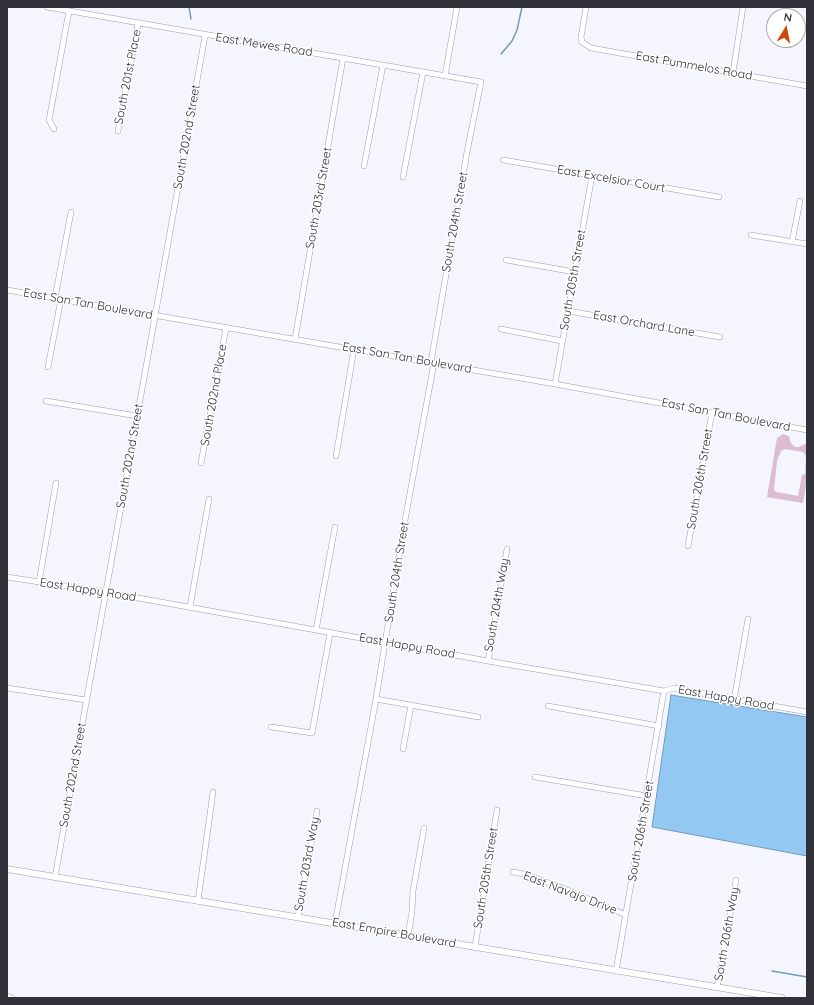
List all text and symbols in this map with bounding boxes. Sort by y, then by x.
north arrow [766,8,806,48]
text: N [783,10,793,25]
street label: South 201st Place [112,28,144,126]
street label: East Mewes Road [214,30,314,60]
street label: East Pummelos Road [635,49,753,83]
street label: South 202nd Street [171,84,203,190]
street label: South 203rd Street [303,146,335,250]
street label: East Excelsior Court [556,162,666,196]
street label: South 204th Street [439,171,471,273]
street label: South 205th Street [557,228,589,332]
street label: East San Tan Boulevard [22,286,154,322]
street label: East Orchard Lane [592,308,696,340]
street label: East San Tan Boulevard [341,340,473,376]
street label: South 202nd Place [198,343,230,447]
street label: East San Tan Boulevard [660,395,792,435]
street label: South 202nd Street [114,403,146,509]
street label: South 206th Street [684,427,716,531]
street label: South 204th Street [382,520,412,624]
street label: South 204th Way [482,557,512,653]
street label: East Happy Road [39,575,137,605]
street label: East Happy Road [358,630,456,662]
street label: East Happy Road [677,682,775,714]
street label: South 202nd Street [57,722,89,828]
street label: South 206th Street [625,779,657,883]
street label: South 203rd Way [292,816,322,912]
street label: South 205th Street [471,826,501,930]
street label: East Navajo Drive [521,869,619,917]
street label: South 206th Way [712,886,742,982]
street label: East Empire Boulevard [331,915,457,951]

